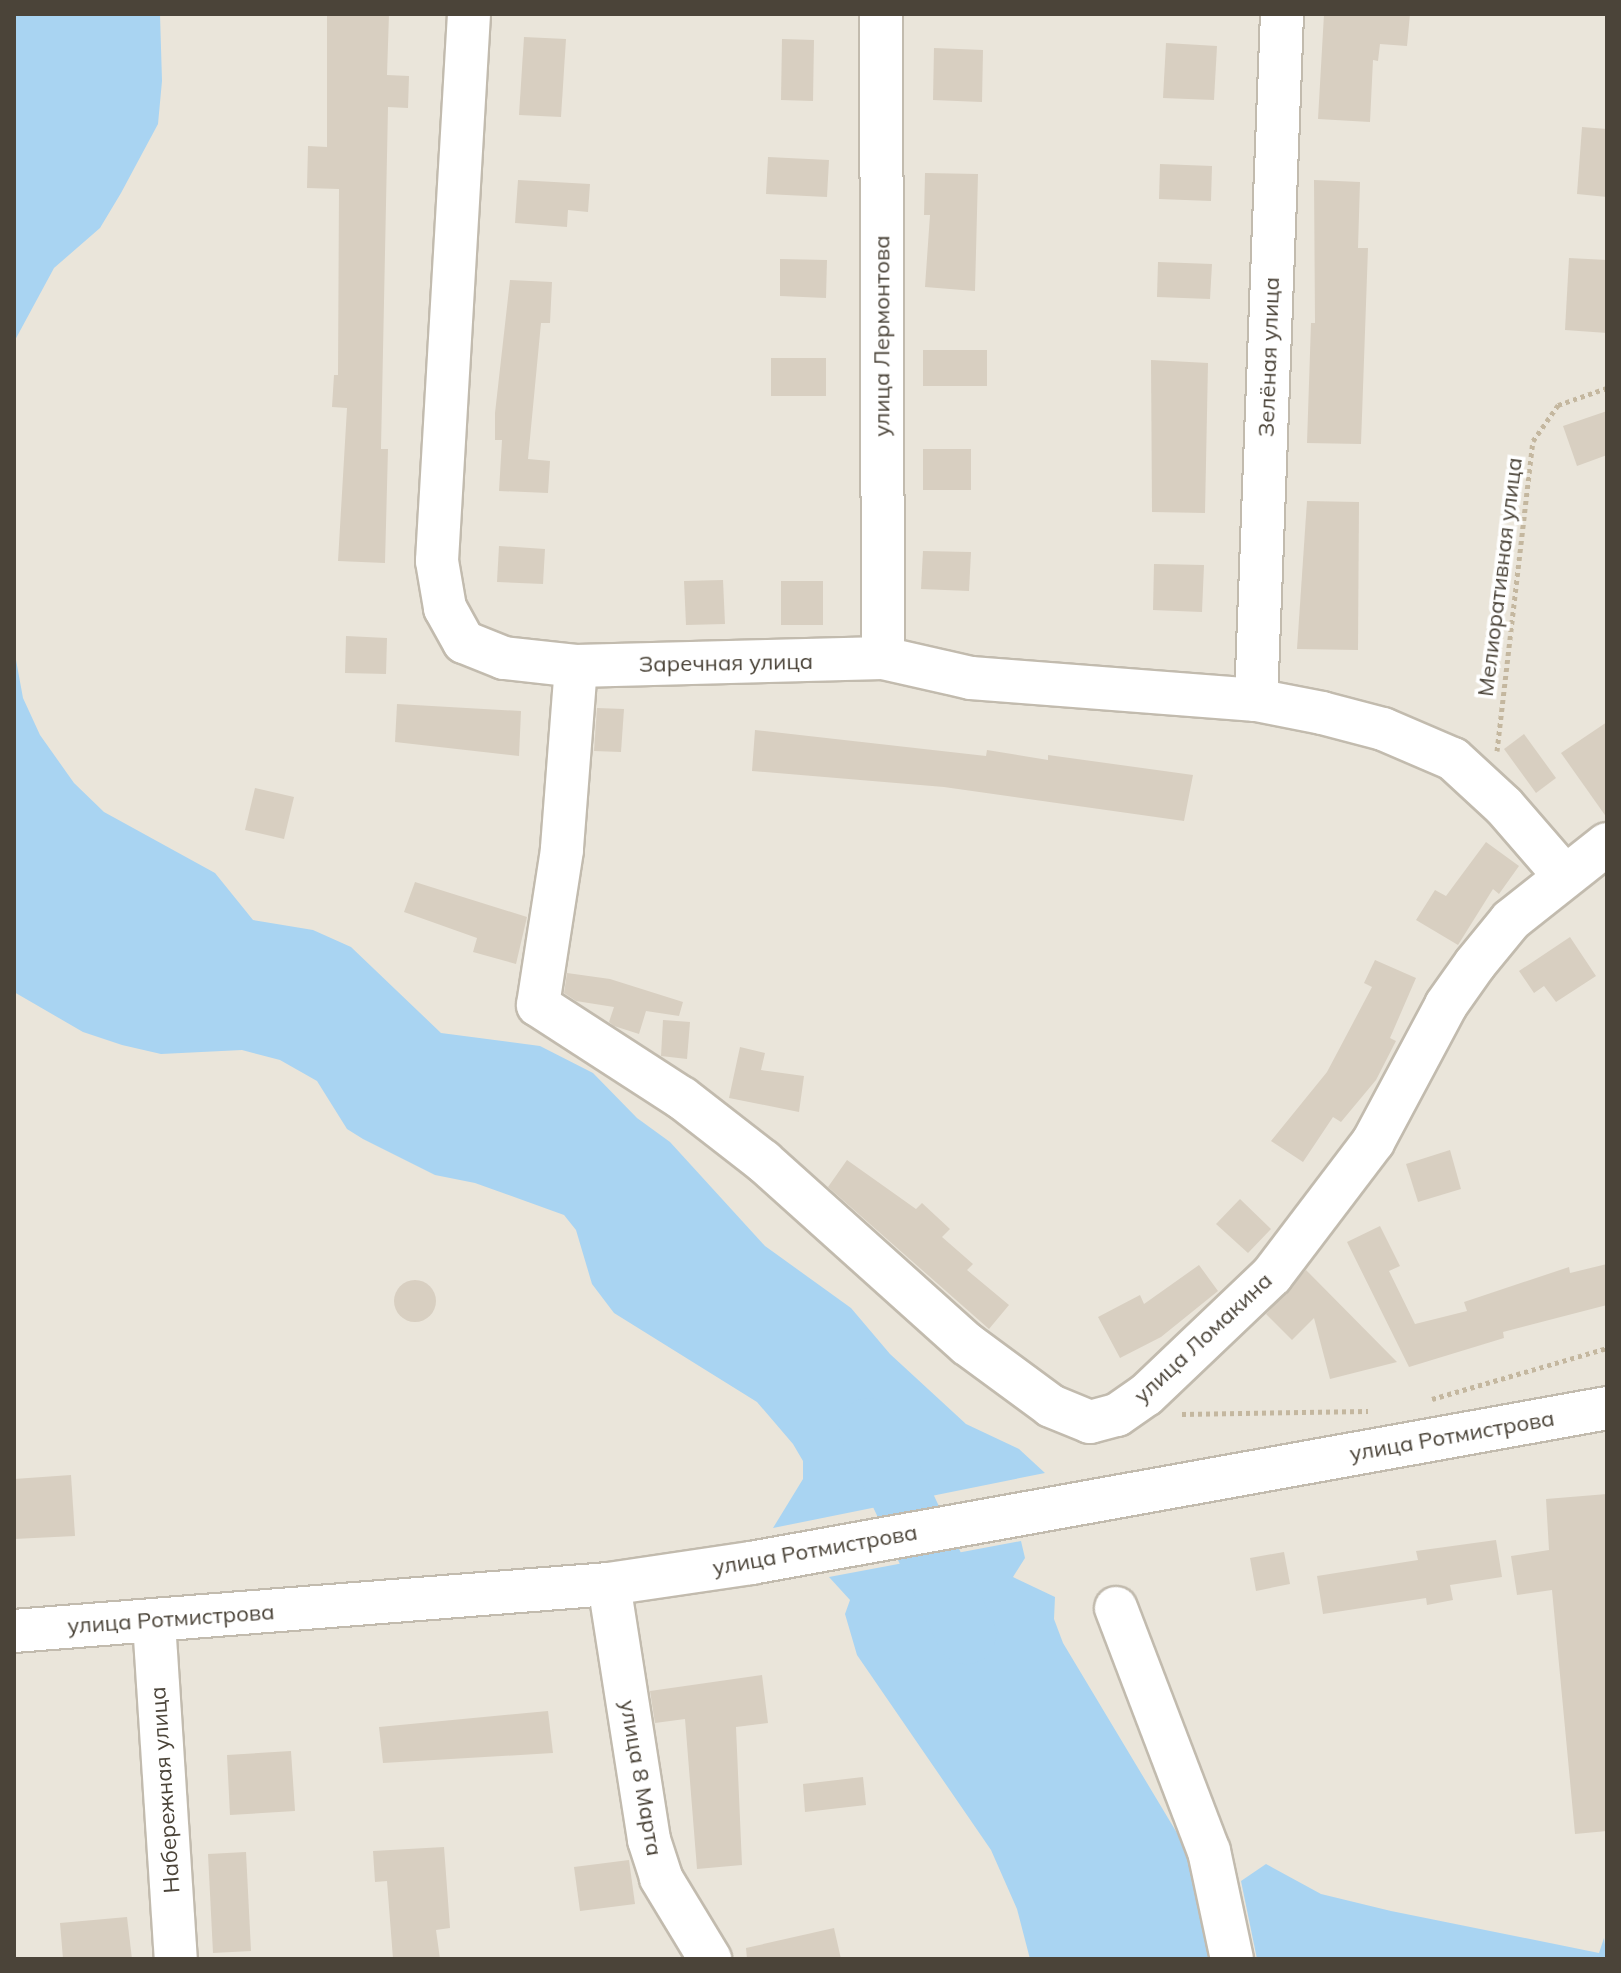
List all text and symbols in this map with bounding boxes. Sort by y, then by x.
street label: улица Лермонтова [869,235,895,437]
street label: Зелёная улица [1253,277,1285,437]
street label: Мелиоративная улица [1472,456,1528,698]
street label: Заречная улица [639,648,813,678]
street label: улица Ломакина [1128,1267,1278,1409]
street label: улица Ротмистрова [1348,1405,1556,1467]
street label: улица Ротмистрова [711,1519,919,1581]
street label: улица Ротмистрова [67,1599,275,1639]
street label: Набережная улица [145,1686,185,1894]
street label: улица 8 Марта [614,1698,668,1858]

